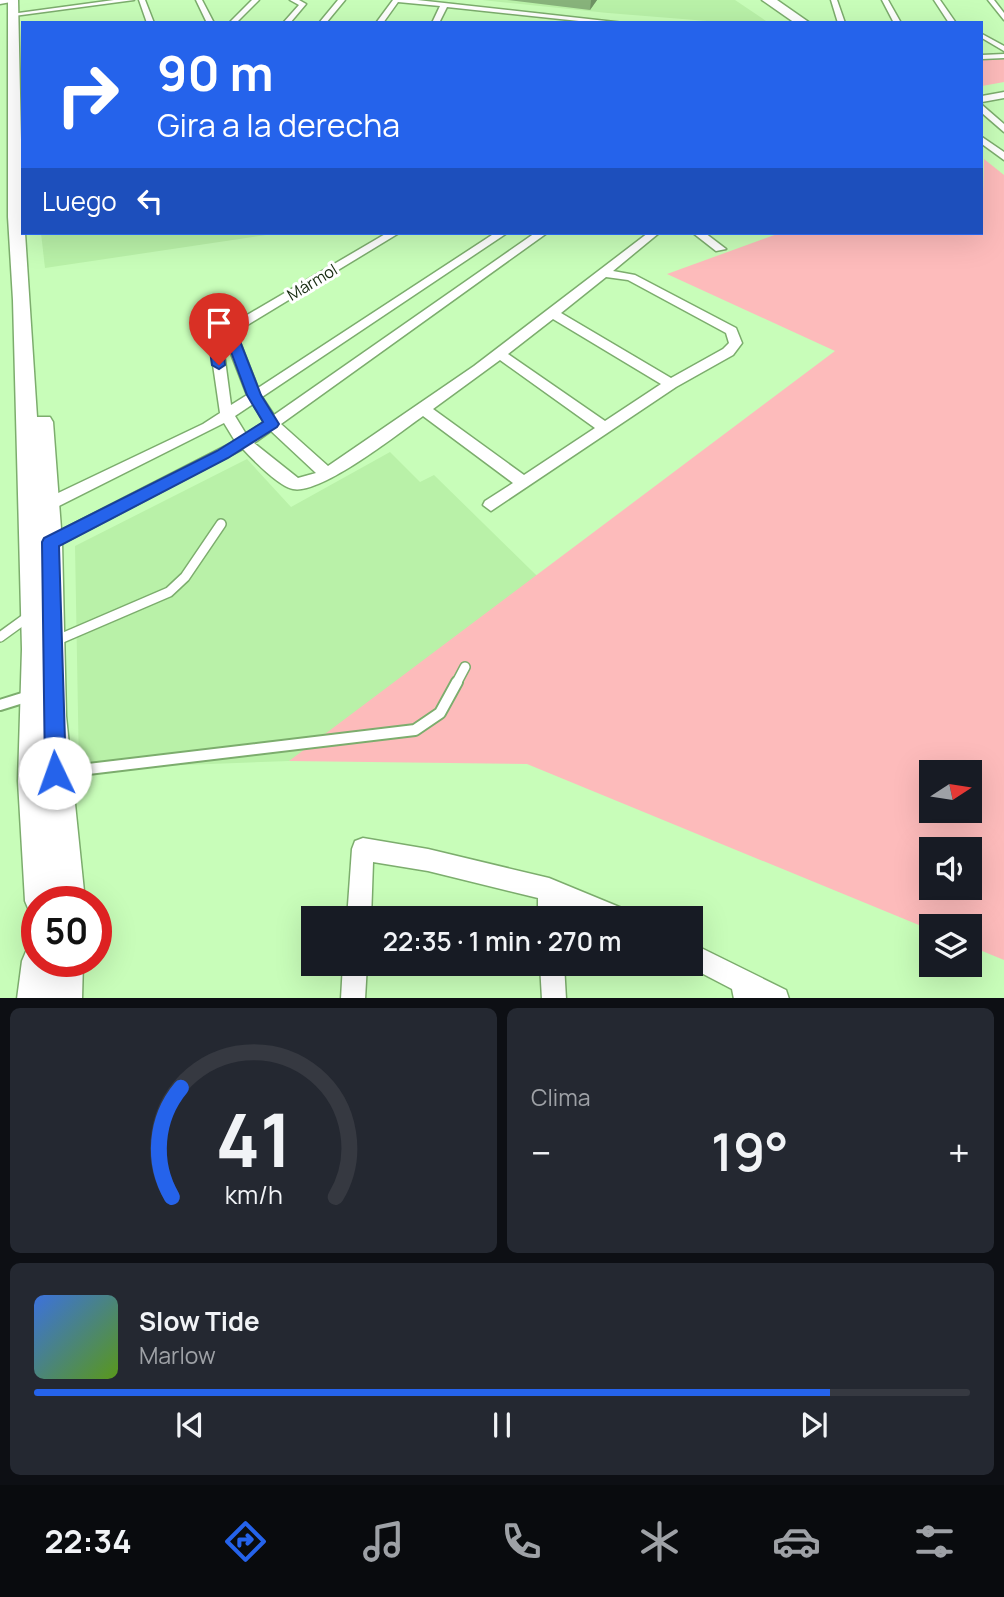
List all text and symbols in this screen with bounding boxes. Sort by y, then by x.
text: 90 m [157,39,274,106]
icon: right [42,49,133,140]
text: Gira a la derecha [157,103,400,147]
icon: left [131,182,169,220]
text: Luego [42,183,117,219]
street label: Mármol [283,258,341,306]
pin [189,293,249,365]
icon: arrive [200,304,238,342]
position arrow [18,736,92,810]
north arrow [919,760,982,822]
map controls [919,760,982,977]
button: sound [919,837,982,900]
speed limit sign: 50 [21,886,112,977]
button: layers [919,914,982,977]
text: 22:35 · 1 min · 270 m [383,923,621,959]
text: Clima [531,1081,590,1113]
text: 41 [215,1089,292,1189]
text: 19° [711,1116,789,1187]
text: − [531,1126,552,1178]
text: + [948,1126,970,1178]
text: km/h [224,1176,283,1211]
text: Slow Tide [139,1303,260,1339]
text: Marlow [139,1339,216,1371]
icon: previous [171,1406,209,1444]
icon: pause [483,1406,521,1444]
icon: next [795,1406,833,1444]
icon: directions [221,1517,270,1566]
icon: music [359,1517,408,1566]
icon: phone [497,1517,546,1566]
icon: climate [635,1517,684,1566]
icon: car [772,1517,821,1566]
icon: filters [910,1517,959,1566]
text: 22:34 [44,1519,132,1563]

